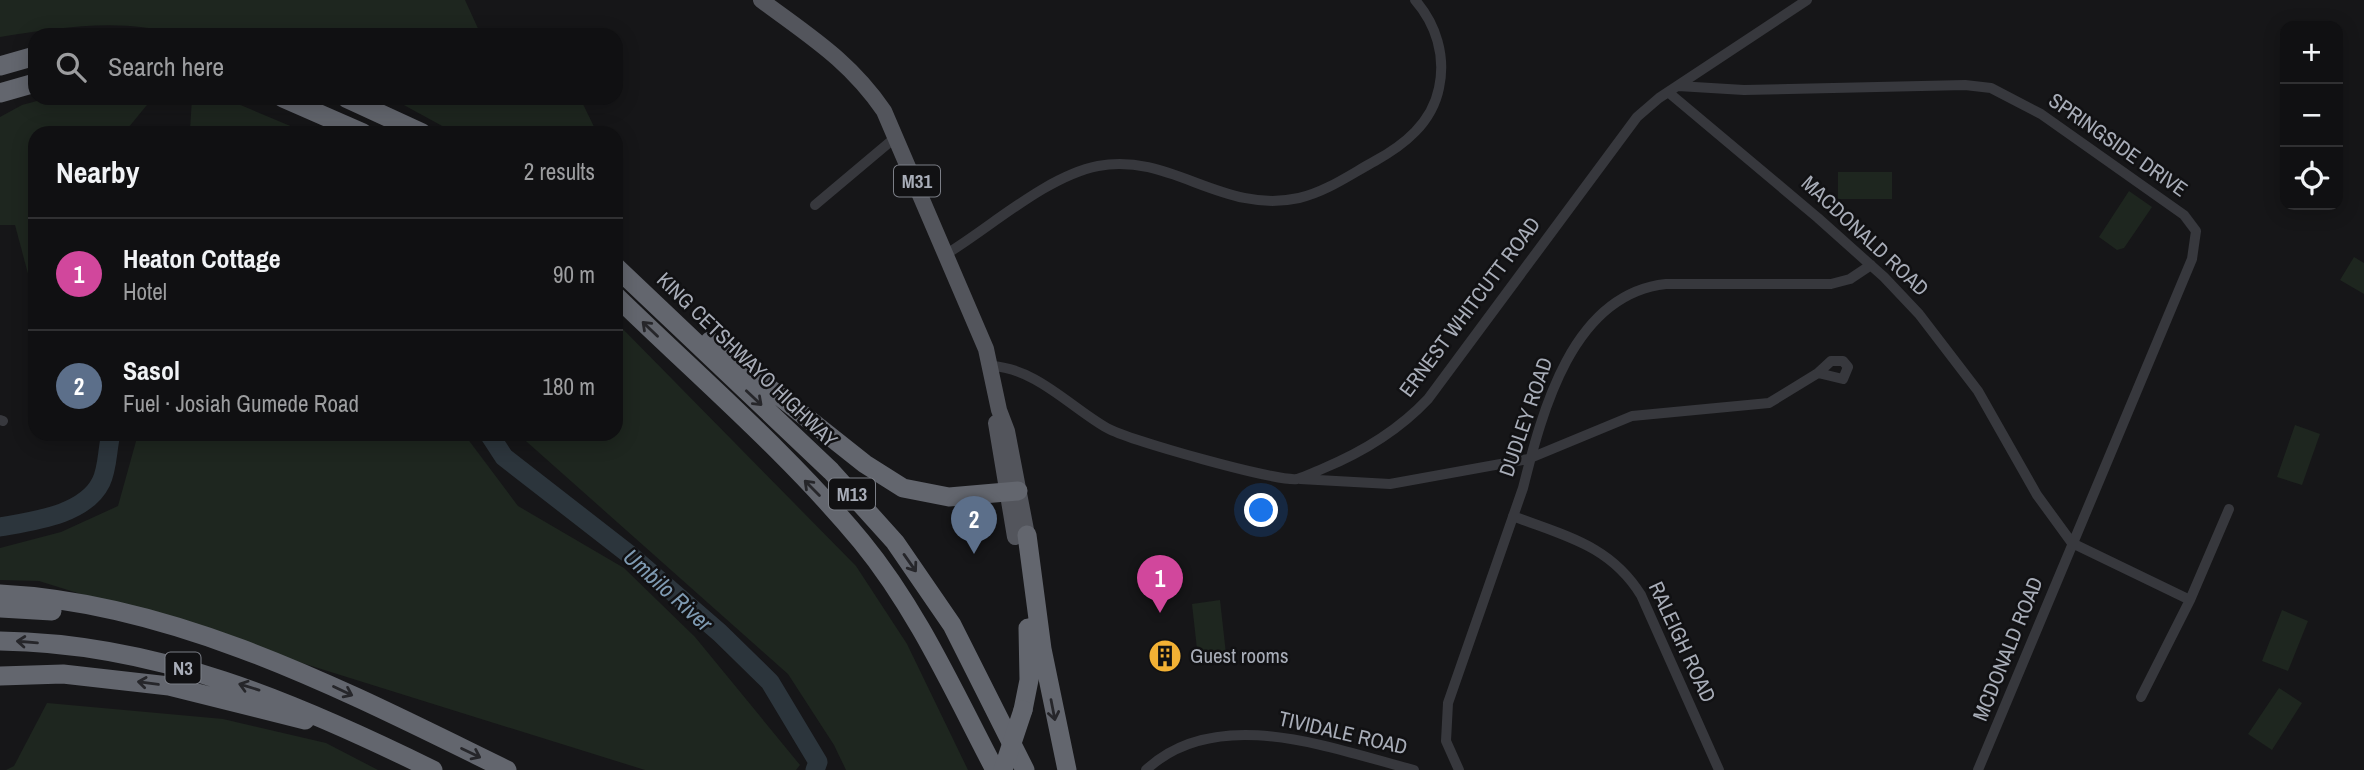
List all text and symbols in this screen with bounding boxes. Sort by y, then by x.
map controls [2280,21,2343,210]
button: + [2280,21,2343,84]
search box [28,28,623,105]
icon: search [52,48,90,86]
text: Search here [108,49,224,84]
button: − [2280,84,2343,147]
street label: SPRINGSIDE DRIVE [2043,86,2194,203]
button: locate [2280,147,2343,210]
text: Nearby [56,152,139,192]
text: 2 results [524,156,595,187]
road number: M31 [894,166,940,196]
street label: MACDONALD ROAD [1795,169,1935,302]
street label: ERNEST WHITCUTT ROAD [1392,211,1547,403]
text: Heaton Cottage [123,241,281,276]
text: 1 [74,259,84,290]
text: 90 m [553,259,595,290]
street label: KING CETSHWAYO HIGHWAY [651,265,845,454]
text: Hotel [123,276,167,307]
one-way arrow [641,321,658,338]
text: Sasol [123,353,180,388]
street label: DUDLEY ROAD [1492,353,1559,480]
text: 2 [74,371,84,402]
text: 180 m [543,371,595,402]
text: Fuel · Josiah Gumede Road [123,388,359,419]
one-way arrow [745,390,762,407]
road number: M13 [829,478,875,509]
one-way arrow [804,479,821,496]
your location [1244,493,1278,527]
pin: 2 [951,496,997,554]
water label: Umbilo River [617,541,720,638]
one-way arrow [903,553,917,572]
pin: 1 [1137,555,1183,613]
street label: MCDONALD ROAD [1965,572,2050,725]
street label: RALEIGH ROAD [1642,577,1723,707]
one-way arrow [16,635,39,648]
building icon: Guest rooms [1146,637,1184,675]
place label: Guest rooms [1190,641,1289,670]
road number: N3 [166,652,200,684]
one-way arrow [137,677,160,690]
one-way arrow [239,680,261,693]
one-way arrow [332,685,353,698]
one-way arrow [1047,698,1060,721]
street label: TIVIDALE ROAD [1276,704,1410,761]
one-way arrow [460,746,481,760]

